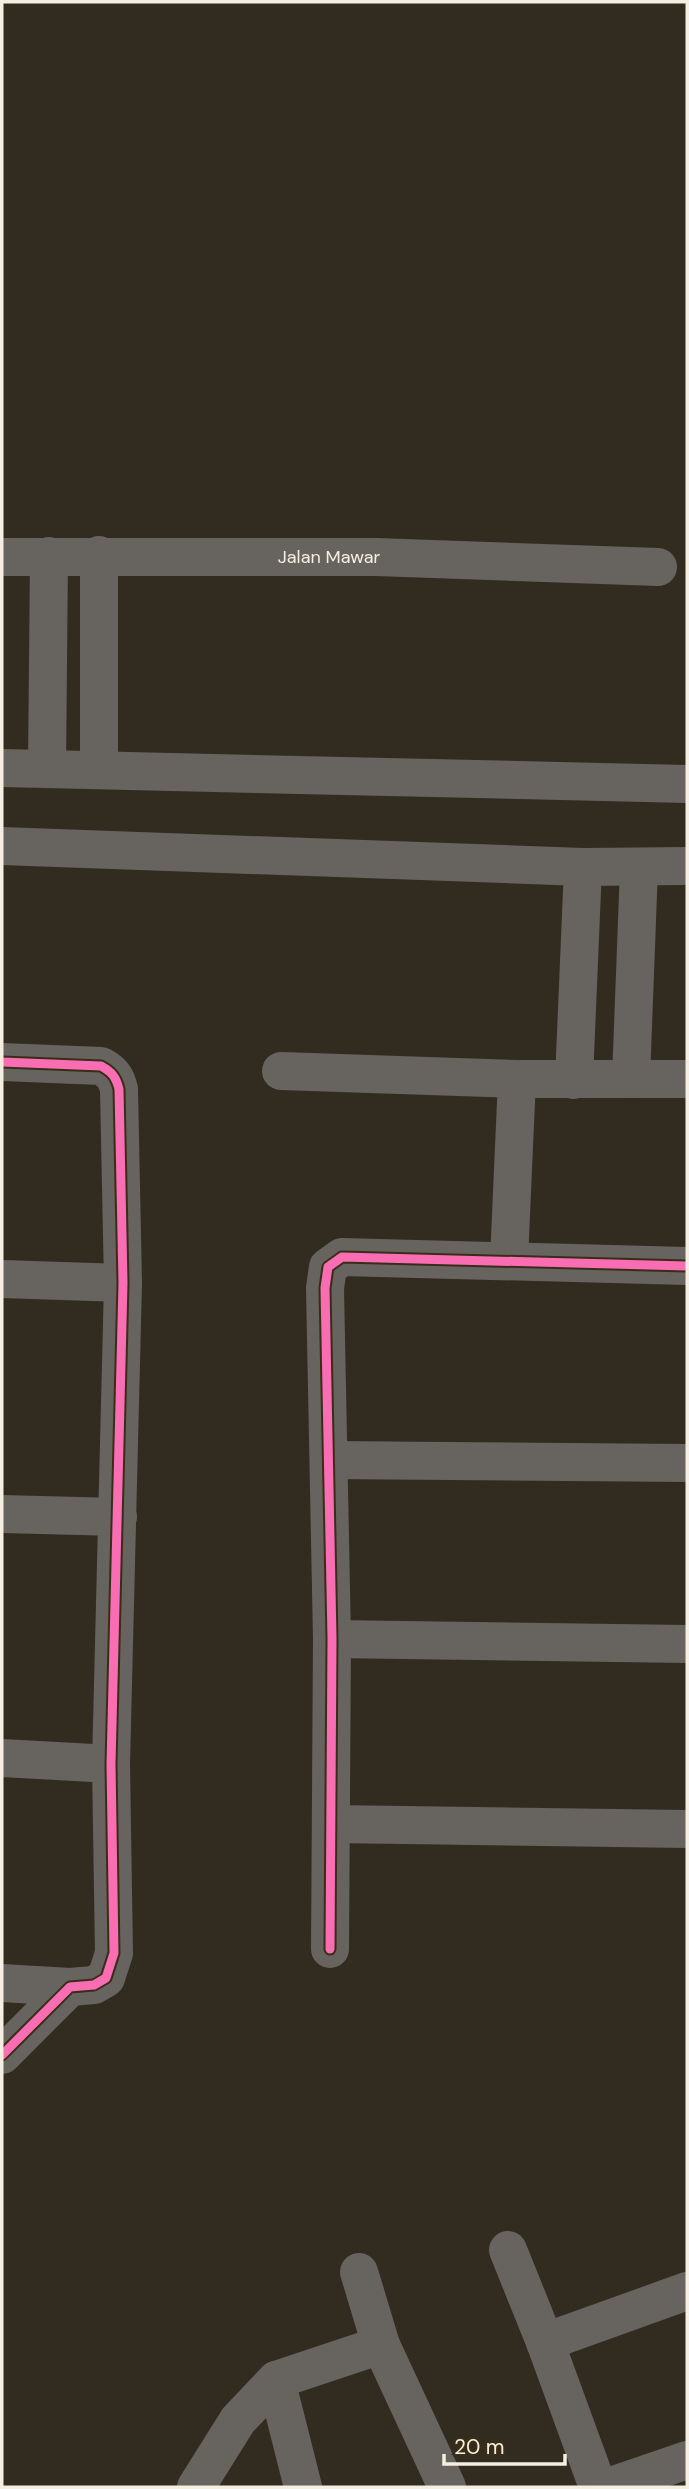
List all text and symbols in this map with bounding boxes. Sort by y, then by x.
street label: Jalan Mawar [278,545,381,569]
scale bar [444,2422,565,2466]
text: 20 m [454,2433,505,2461]

